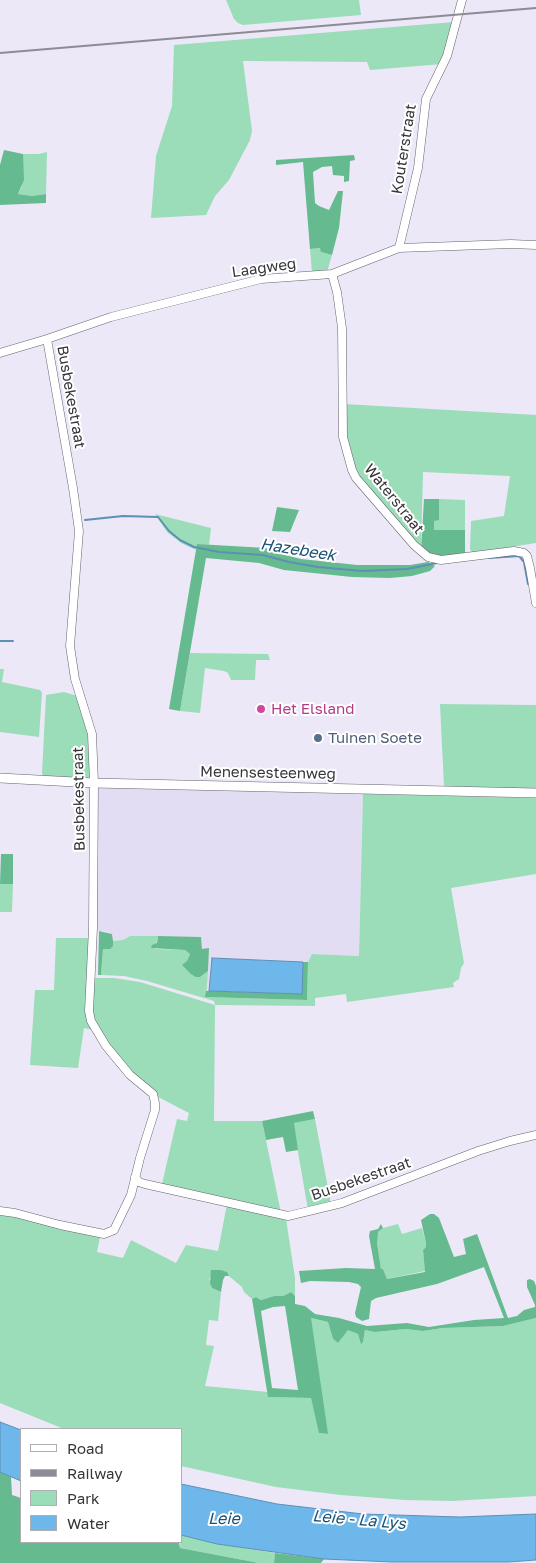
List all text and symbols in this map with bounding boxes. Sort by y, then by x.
street label: Kouterstraat [388,103,420,195]
street label: Laagweg [231,255,297,281]
street label: Busbekestraat [53,344,89,450]
street label: Waterstraat [360,460,428,538]
water label: Hazebeek [259,535,337,565]
place label: Het Elsland [271,700,354,718]
marker: Het Elsland [255,703,267,715]
place label: Tuinen Soete [328,729,422,747]
marker: Tuinen Soete [312,732,324,744]
street label: Busbekestraat [69,747,89,851]
street label: Menensesteenweg [200,763,336,783]
street label: Busbekestraat [309,1154,413,1204]
legend [20,1428,182,1543]
text: Road [67,1439,104,1457]
text: Railway [67,1464,123,1482]
text: Park [67,1489,99,1507]
water label: Leie - La Lys [312,1506,406,1534]
water label: Leie [208,1509,240,1529]
text: Water [67,1514,110,1532]

